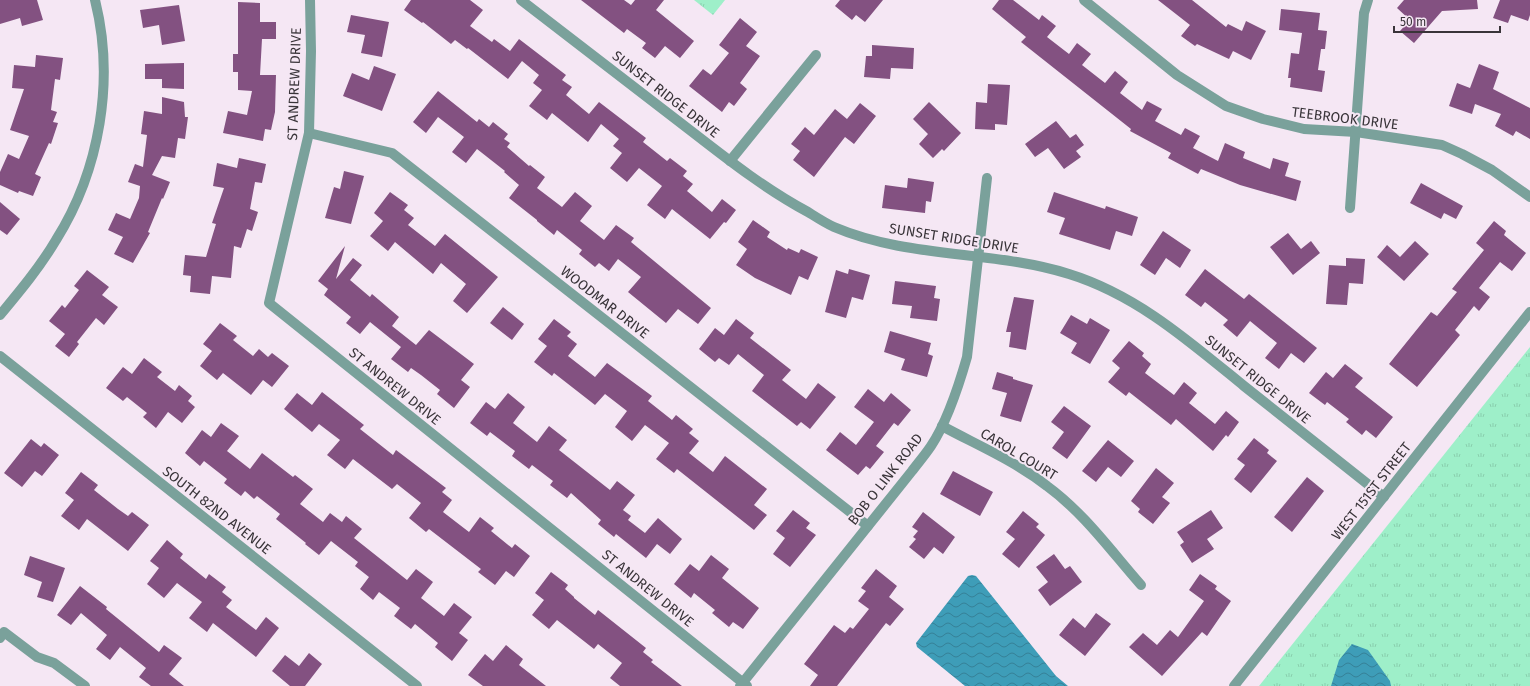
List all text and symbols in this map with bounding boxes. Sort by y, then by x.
scale bar [1394,8,1500,34]
text: 50 m [1400,15,1426,29]
street label: ST ANDREW DRIVE [284,27,305,141]
street label: SUNSET RIDGE DRIVE [609,47,723,141]
street label: TEEBROOK DRIVE [1291,104,1399,133]
street label: SUNSET RIDGE DRIVE [888,220,1020,257]
street label: WOODMAR DRIVE [557,262,652,342]
street label: SUNSET RIDGE DRIVE [1201,332,1314,427]
street label: ST ANDREW DRIVE [345,344,444,429]
street label: CAROL COURT [977,425,1061,484]
street label: BOB O LINK ROAD [844,430,926,528]
street label: WEST 151ST STREET [1328,439,1415,543]
street label: SOUTH 82ND AVENUE [159,463,274,558]
street label: ST ANDREW DRIVE [598,546,697,631]

